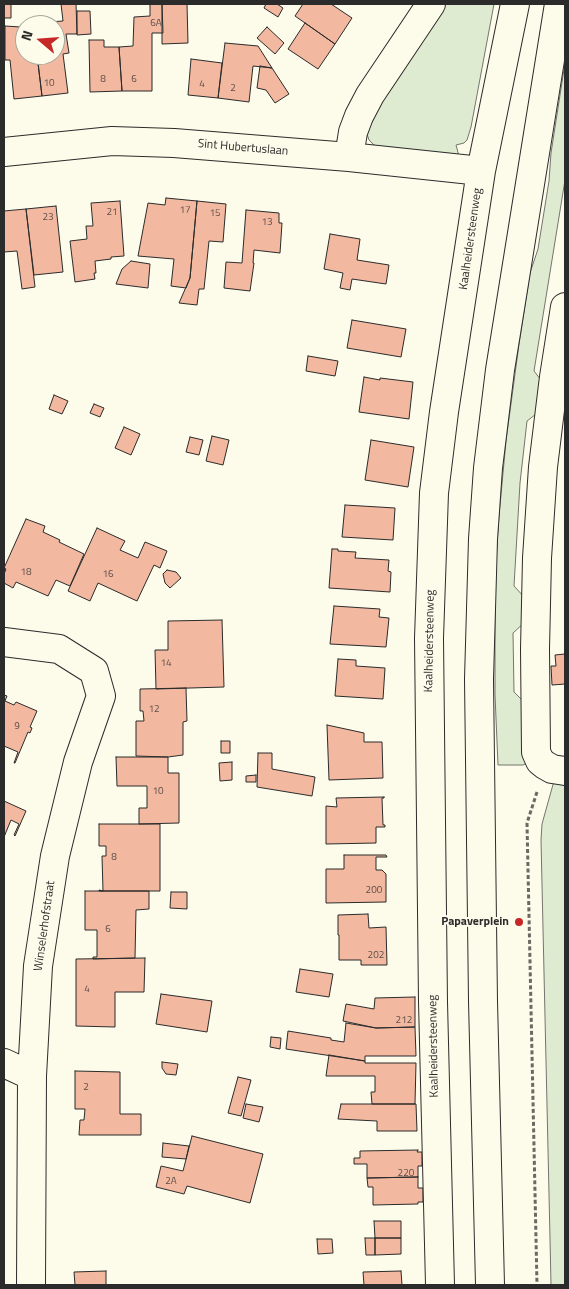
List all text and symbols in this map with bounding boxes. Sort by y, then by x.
north arrow [15,15,65,65]
house number: 6A [150,18,162,30]
text: N [15,28,38,43]
house number: 8 [100,74,106,86]
house number: 6 [131,74,137,86]
house number: 10 [43,78,55,90]
house number: 4 [199,79,205,91]
house number: 2 [230,83,236,95]
street label: Sint Hubertuslaan [197,137,289,159]
street label: Kaalheidersteenweg [457,187,485,291]
house number: 17 [179,205,191,217]
house number: 21 [106,207,118,219]
house number: 15 [209,208,221,220]
house number: 23 [42,212,54,224]
house number: 13 [261,217,273,229]
house number: 18 [20,567,32,579]
house number: 16 [102,569,114,581]
street label: Kaalheidersteenweg [422,589,438,693]
house number: 14 [160,658,172,670]
house number: 12 [148,704,160,716]
house number: 9 [14,721,20,733]
house number: 10 [152,786,164,798]
house number: 8 [111,852,117,864]
street label: Winselerhofstraat [32,880,58,972]
house number: 200 [366,885,382,897]
place label: Papaverplein [441,915,509,929]
marker: Papaverplein [513,916,525,928]
house number: 6 [105,924,111,936]
house number: 202 [368,950,384,962]
house number: 4 [84,984,90,996]
street label: Kaalheidersteenweg [426,994,442,1098]
house number: 212 [396,1015,412,1027]
house number: 2 [83,1082,89,1094]
house number: 220 [398,1168,414,1180]
house number: 2A [165,1176,177,1188]

